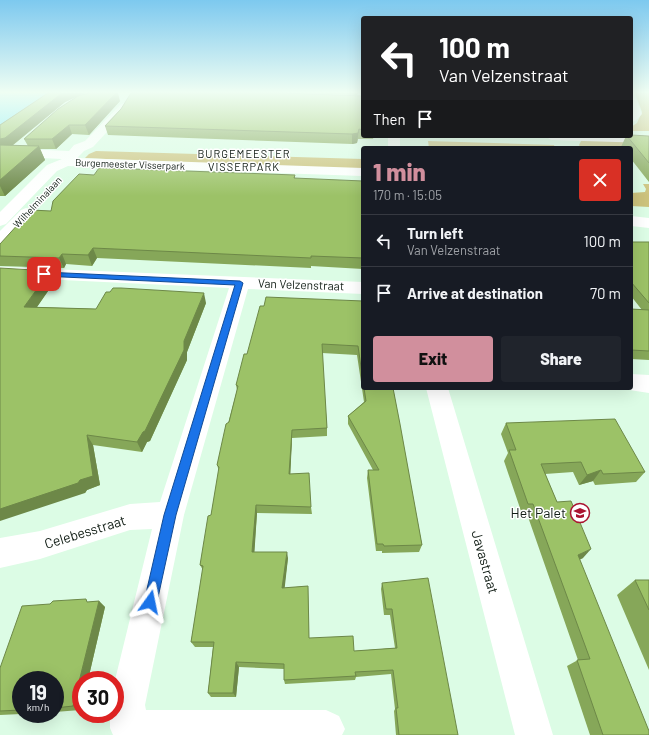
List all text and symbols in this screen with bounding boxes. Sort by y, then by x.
text: 100 m [439,30,510,64]
icon: left [373,32,425,84]
text: Van Velzenstraat [439,64,569,86]
icon: arrive [414,108,436,130]
text: Then [373,110,406,128]
district label: BURGEMEESTER VISSERPARK [197,147,291,173]
street label: Burgemeester Visserpark [75,156,185,172]
text: 1 min [373,157,426,186]
button: close [579,159,621,201]
street label: Wilhelminalaan [10,174,64,230]
text: 170 m · 15:05 [373,187,442,203]
text: Turn left [407,224,463,242]
icon: left [373,230,395,252]
text: 100 m [583,232,621,250]
text: Van Velzenstraat [407,242,501,258]
pin [27,257,61,291]
icon: arrive [33,263,55,285]
street label: Van Velzenstraat [258,275,344,293]
icon: arrive [373,282,395,304]
text: Arrive at destination [407,284,543,302]
text: 70 m [590,284,621,302]
button: Exit [373,336,493,382]
button: Share [501,336,621,382]
school or university icon: Het Palet [569,502,591,524]
place label: Het Palet [511,504,566,521]
street label: Celebesstraat [42,511,128,552]
street label: Javastraat [468,528,503,595]
position arrow [129,581,171,623]
speed limit sign: 30 [72,671,124,723]
text: 19 [29,680,47,704]
text: km/h [27,701,49,713]

